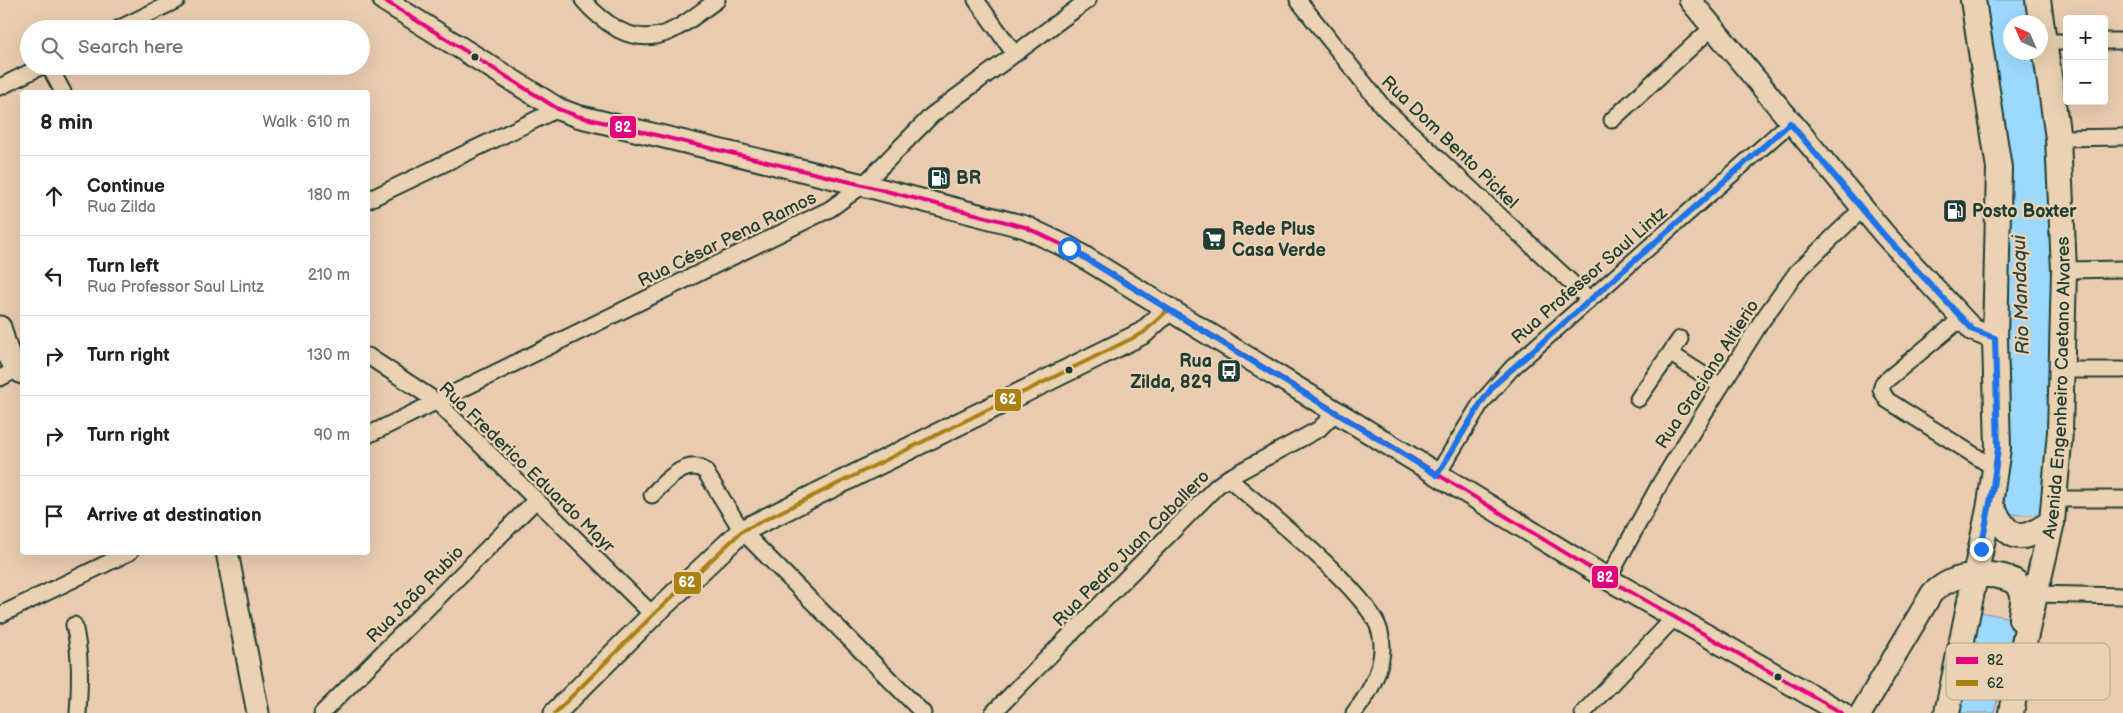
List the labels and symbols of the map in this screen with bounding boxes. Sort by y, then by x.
north arrow [2003,15,2048,60]
unlabelled marker [470,52,480,62]
street label: Rua Dom Bento Pickel [1377,72,1522,213]
line badge: 82 [609,115,637,139]
text: 82 [615,119,632,136]
fuel station icon: BR [926,165,952,191]
place label: BR [956,168,981,189]
street label: Rua César Pena Ramos [635,187,820,292]
fuel station icon: Posto Boxter [1942,198,1968,224]
place label: Posto Boxter [1972,201,2077,222]
street label: Rua Professor Saul Lintz [1507,202,1672,349]
place label: Rede Plus Casa Verde [1232,219,1326,261]
supermarket icon: Rede Plus Casa Verde [1201,226,1227,252]
water label: Rio Mandaqui [2008,234,2035,355]
street label: Avenida Engenheiro Caetano Alvares [2038,236,2075,541]
route start [1058,237,1081,260]
street label: Rua Graciano Altierio [1651,296,1763,453]
place label: Rua Zilda, 829 [1130,351,1212,393]
bus stop icon: Rua Zilda, 829 [1216,358,1242,384]
unlabelled marker [1064,365,1074,375]
street label: Rua Frederico Eduardo Mayr [434,378,619,557]
line badge: 62 [994,388,1022,412]
text: 62 [1000,391,1017,408]
street label: Rua Pedro Juan Caballero [1049,466,1214,631]
route end [1970,538,1993,561]
street label: Rua João Rubio [362,541,468,647]
line badge: 82 [1591,565,1619,589]
text: 82 [1597,569,1614,586]
line badge: 62 [673,571,702,595]
text: 62 [679,574,696,591]
legend [1946,643,2110,700]
text: 82 [1987,652,2004,669]
unlabelled marker [1773,672,1783,682]
text: 62 [1987,675,2005,692]

